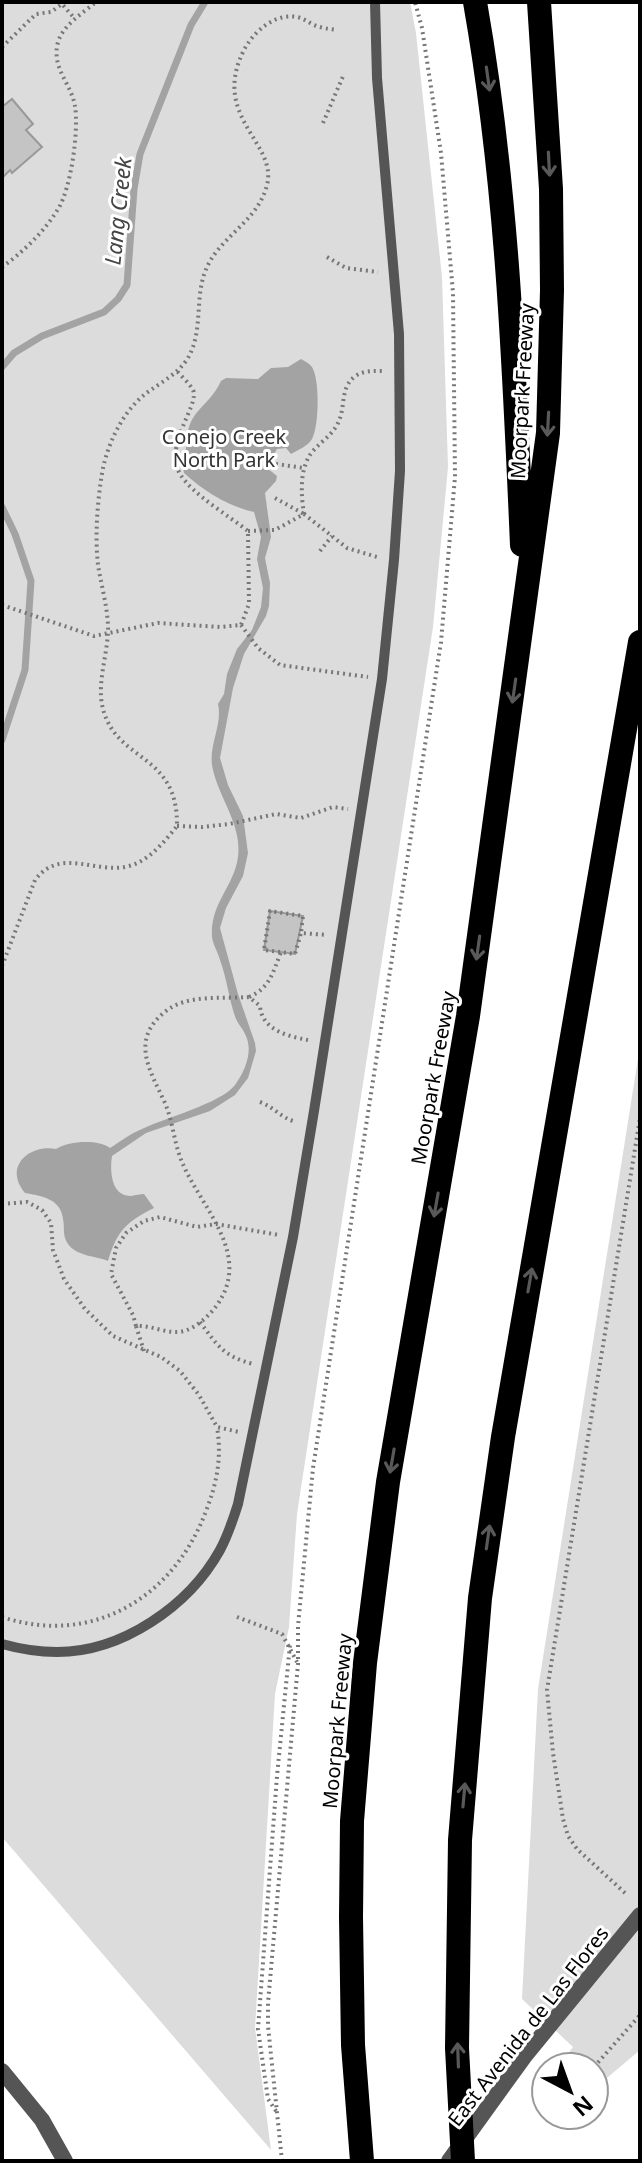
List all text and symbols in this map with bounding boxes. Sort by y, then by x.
one-way arrow [481,66,496,91]
one-way arrow [542,150,557,177]
water label: Lang Creek [96,154,138,266]
street label: Moorpark Freeway [504,302,540,479]
one-way arrow [540,410,555,436]
park label: Conejo Creek North Park [162,423,287,473]
one-way arrow [506,678,521,703]
one-way arrow [470,935,485,960]
street label: Moorpark Freeway [404,988,462,1167]
one-way arrow [427,1192,442,1217]
one-way arrow [523,1268,538,1293]
one-way arrow [383,1448,398,1473]
one-way arrow [481,1524,496,1550]
street label: Moorpark Freeway [316,1631,358,1810]
one-way arrow [457,1782,472,1809]
street label: East Avenida de Las Flores [442,1921,614,2131]
one-way arrow [450,2042,465,2069]
north arrow [530,2051,610,2131]
text: N [567,2090,600,2124]

